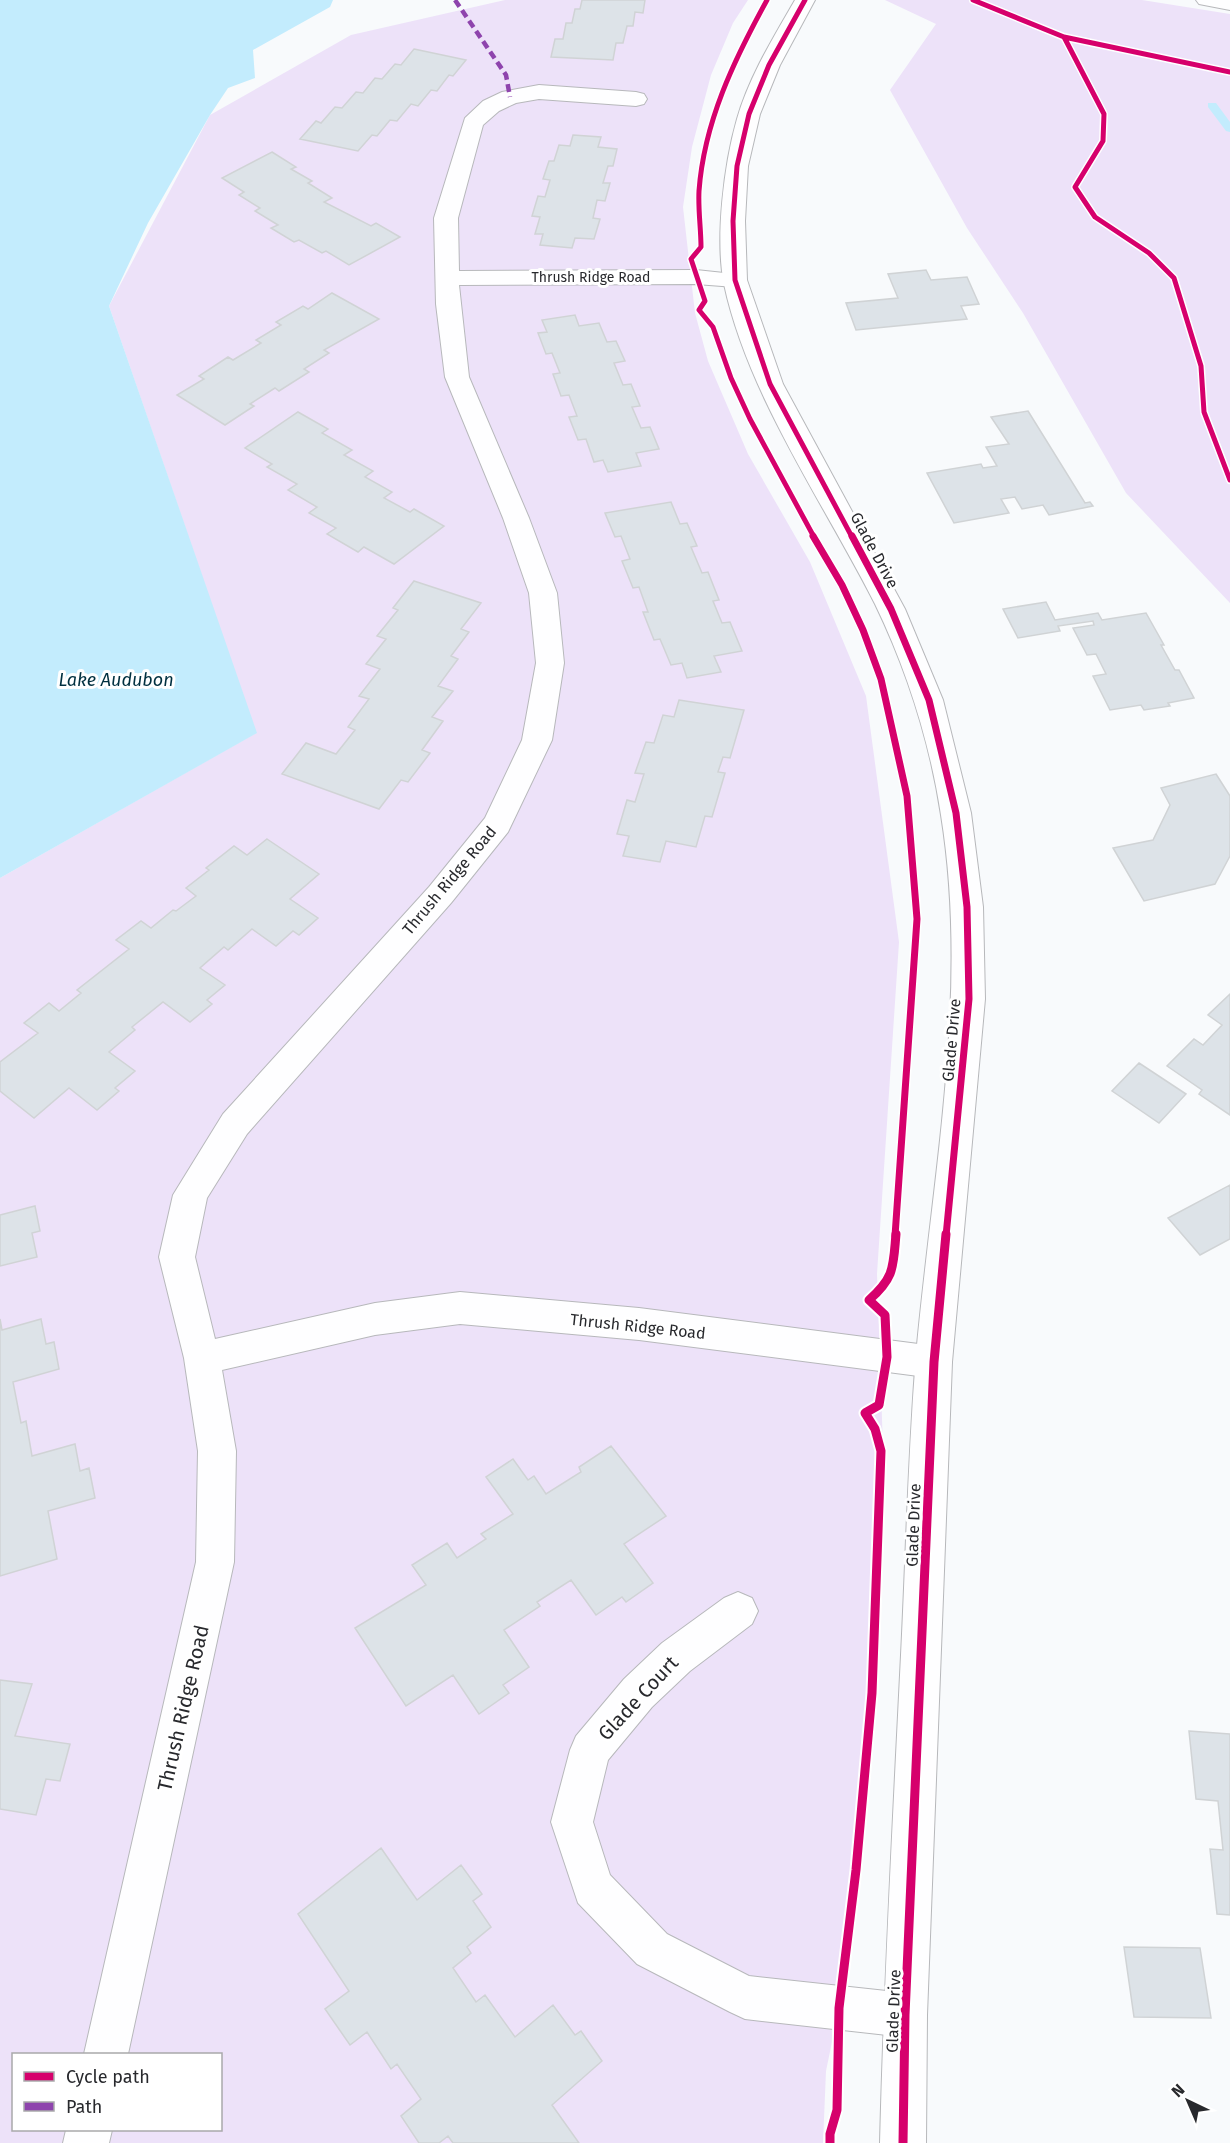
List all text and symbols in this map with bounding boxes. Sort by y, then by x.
street label: Thrush Ridge Road [532,269,650,286]
street label: Glade Drive [847,509,903,592]
water label: Lake Audubon [58,669,174,691]
street label: Thrush Ridge Road [398,822,500,938]
street label: Glade Drive [938,998,965,1082]
street label: Thrush Ridge Road [569,1310,707,1343]
street label: Glade Drive [903,1483,924,1567]
street label: Thrush Ridge Road [152,1623,214,1793]
street label: Glade Court [593,1650,684,1745]
street label: Glade Drive [883,1969,904,2053]
legend [12,2053,222,2131]
text: Cycle path [66,2066,150,2088]
north arrow [1158,2071,1218,2131]
text: N [1168,2080,1188,2101]
text: Path [66,2096,102,2118]

